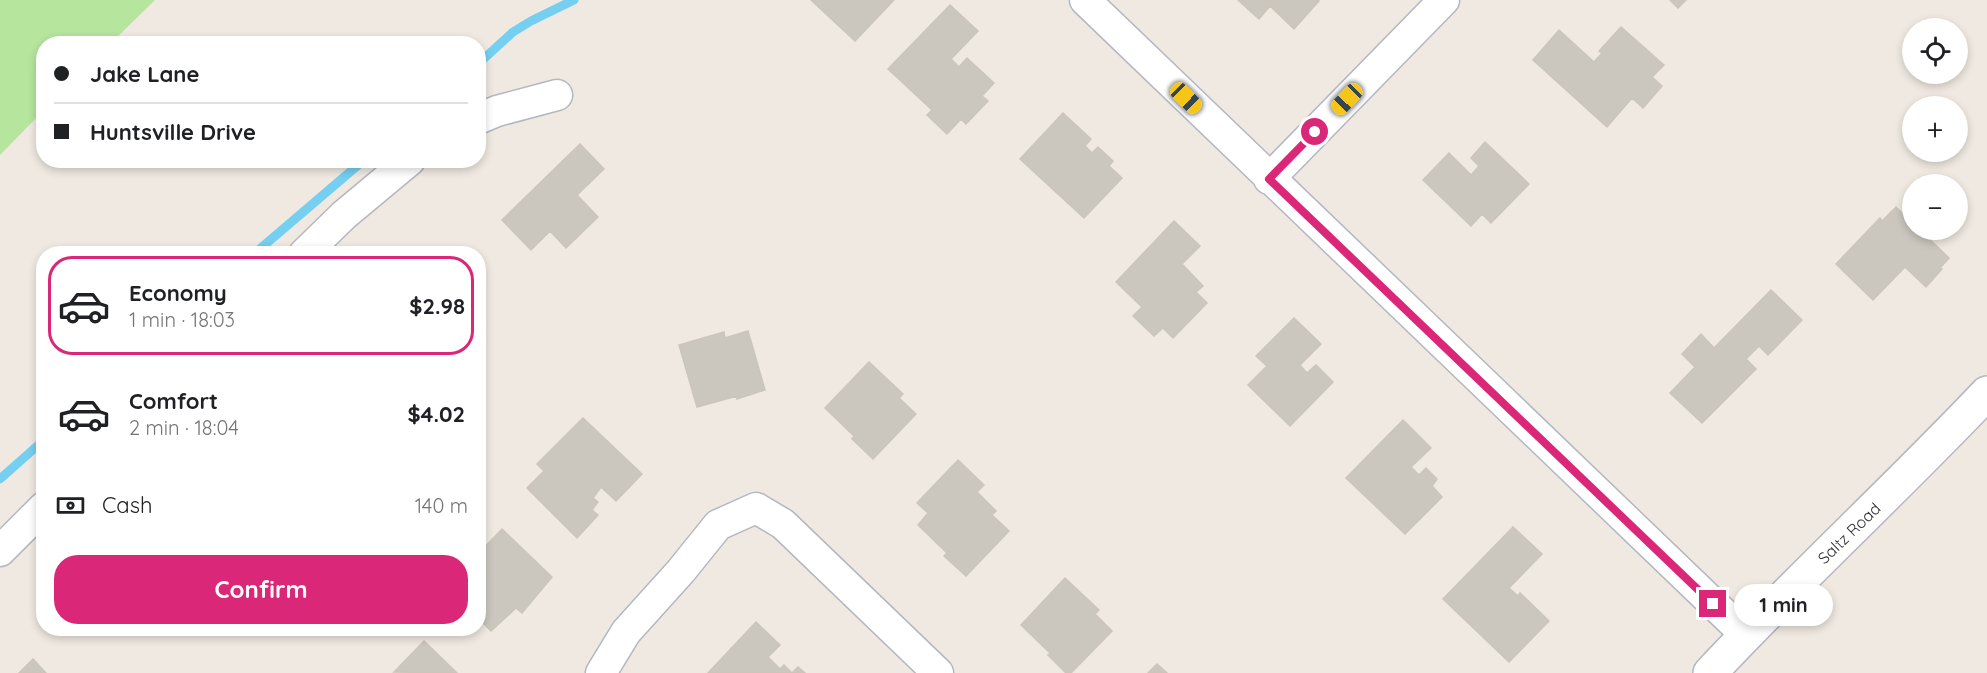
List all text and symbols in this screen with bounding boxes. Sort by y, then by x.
map controls [1902,18,1968,240]
button: locate [1902,18,1968,84]
text: Jake Lane [90,60,199,88]
car [1167,79,1205,117]
car [1328,80,1366,118]
button: + [1902,96,1968,162]
text: Huntsville Drive [90,118,256,146]
route start [1301,118,1328,145]
button: − [1902,174,1968,240]
icon: car [57,279,111,333]
text: Economy [129,279,227,307]
text: $2.98 [409,292,465,320]
text: 1 min · 18:03 [129,307,235,332]
icon: car [57,387,111,441]
text: Comfort [129,387,218,415]
text: $4.02 [407,400,465,428]
text: 2 min · 18:04 [129,415,239,440]
icon: cash [54,489,87,522]
text: Cash [102,491,153,519]
text: 140 m [415,493,468,518]
street label: Saltz Road [1813,498,1885,568]
button: Confirm [54,555,468,624]
callout: 1 min [1734,583,1833,625]
route end [1699,590,1726,617]
text: 1 min [1759,592,1808,617]

